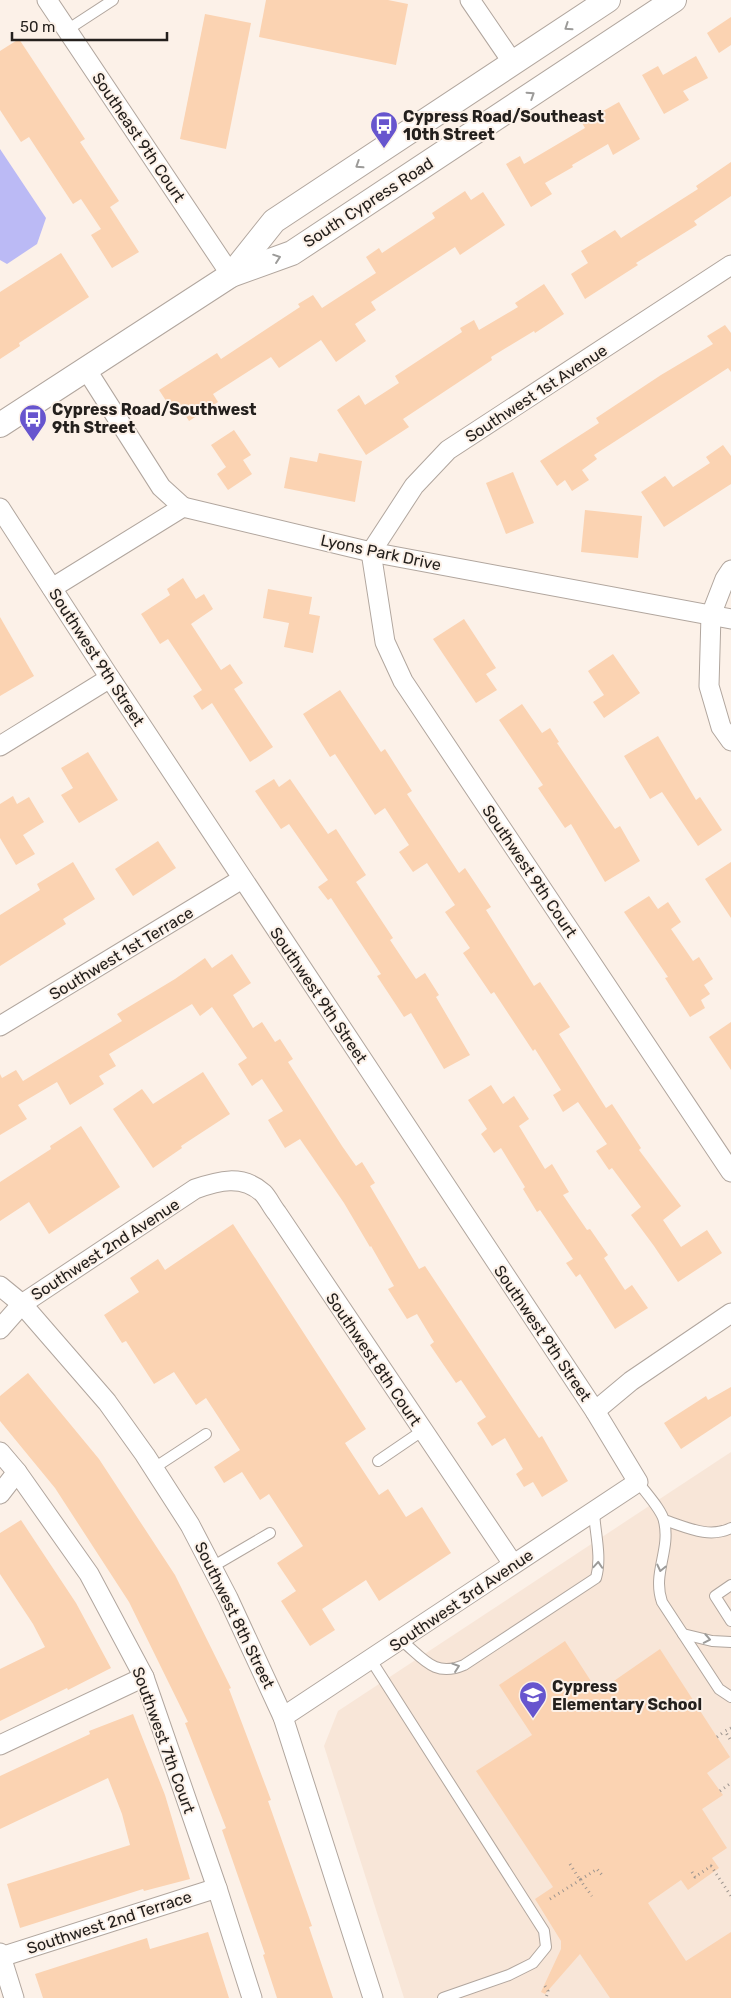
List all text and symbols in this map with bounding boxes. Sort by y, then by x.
scale bar [12,10,168,42]
text: 50 m [20,18,55,36]
one-way arrow [564,21,573,30]
street label: Southeast 9th Court [88,69,189,206]
one-way arrow [525,92,534,101]
place label: Cypress Road/Southeast 10th Street [403,107,604,144]
bus stop icon: Cypress Road/Southeast 10th Street [369,110,399,149]
street label: South Cypress Road [300,153,437,251]
one-way arrow [356,159,365,168]
one-way arrow [272,254,280,264]
street label: Southwest 1st Avenue [462,340,611,446]
place label: Cypress Road/Southwest 9th Street [52,400,257,437]
bus stop icon: Cypress Road/Southwest 9th Street [18,403,48,442]
street label: Lyons Park Drive [319,530,443,575]
street label: Southwest 9th Street [45,585,148,730]
street label: Southwest 9th Court [478,801,581,941]
street label: Southwest 1st Terrace [46,903,197,1004]
street label: Southwest 9th Street [266,924,371,1067]
street label: Southwest 2nd Avenue [28,1194,183,1304]
street label: Southwest 9th Street [490,1262,595,1405]
street label: Southwest 8th Court [322,1289,425,1429]
street label: Southwest 8th Street [191,1539,278,1692]
street label: Southwest 3rd Avenue [386,1545,537,1656]
one-way arrow [593,1561,604,1569]
one-way arrow [656,1563,667,1572]
one-way arrow [702,1634,711,1644]
one-way arrow [451,1663,460,1673]
street label: Southwest 7th Court [128,1664,199,1816]
place label: Cypress Elementary School [552,1677,702,1714]
school or university icon: Cypress Elementary School [518,1680,548,1719]
street label: Southwest 2nd Terrace [24,1887,194,1958]

